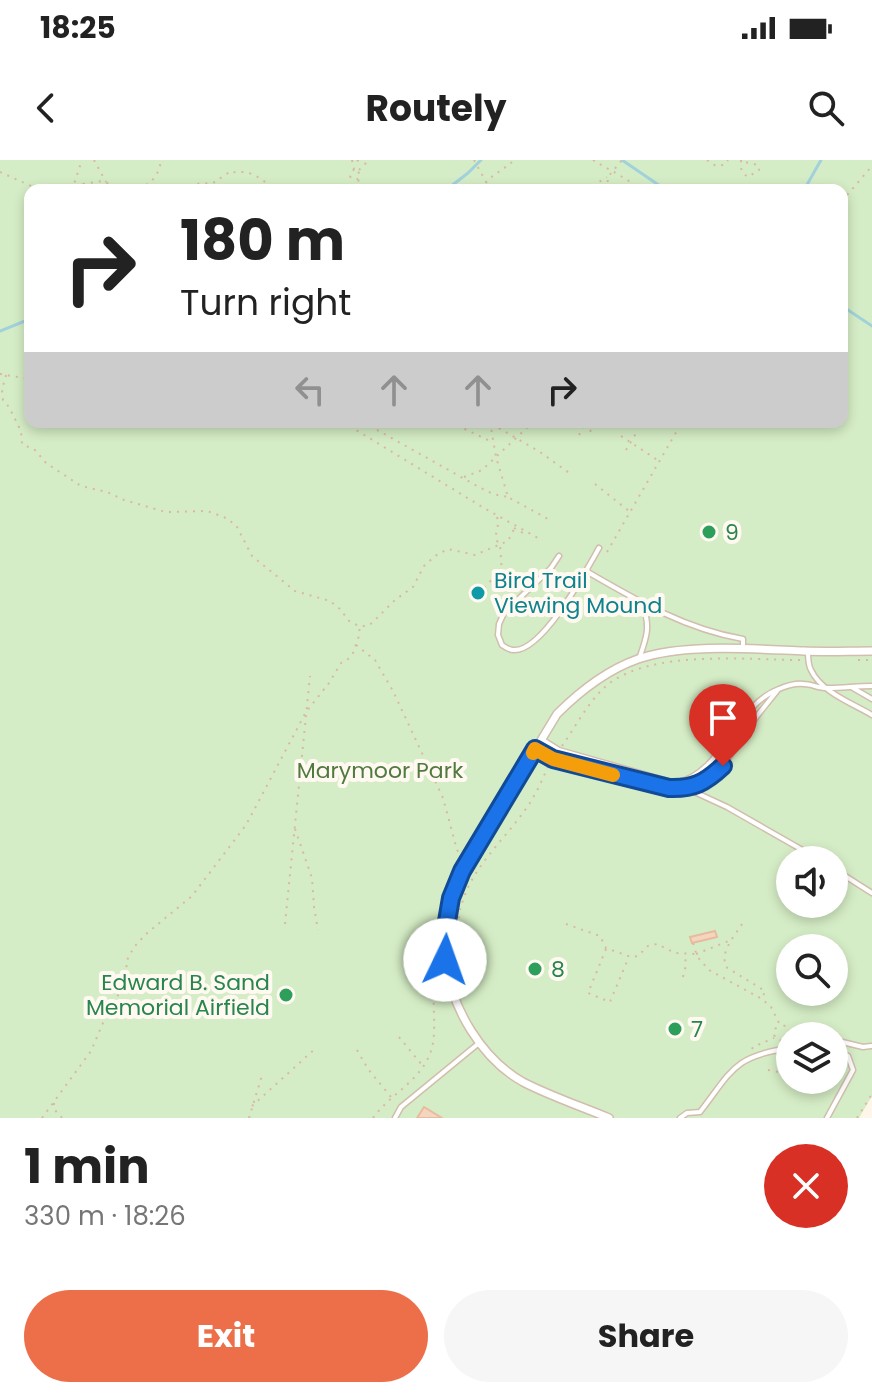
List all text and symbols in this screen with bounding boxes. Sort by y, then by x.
text: 18:25 [40,6,116,49]
text: Routely [366,83,506,134]
icon: back [24,86,68,130]
icon: search [804,86,848,130]
text: 180 m [180,201,345,280]
icon: right [48,216,152,320]
text: Turn right [180,277,351,328]
icon: left [288,368,332,412]
icon: ahead [372,368,416,412]
icon: ahead [456,368,500,412]
icon: right [540,368,584,412]
place label: 9 [725,517,739,548]
marker: 9 [700,523,718,541]
place label: Bird Trail Viewing Mound [494,565,662,621]
marker: Bird Trail Viewing Mound [469,584,487,602]
pin [689,684,757,766]
icon: arrive [701,696,745,740]
park label: Marymoor Park [297,755,464,786]
map controls [776,846,848,1094]
button: sound [776,846,848,918]
position arrow [403,918,487,1002]
button: search [776,934,848,1006]
place label: 8 [551,954,565,985]
marker: 8 [526,960,544,978]
place label: Edward B. Sand Memorial Airfield [86,967,270,1023]
marker: Edward B. Sand Memorial Airfield [277,986,295,1004]
place label: 7 [691,1014,703,1045]
marker: 7 [666,1020,684,1038]
button: layers [776,1022,848,1094]
text: 1 min [24,1133,150,1200]
button: close [764,1144,848,1228]
text: 330 m · 18:26 [24,1198,186,1234]
button: Exit [24,1290,428,1382]
button: Share [444,1290,848,1382]

